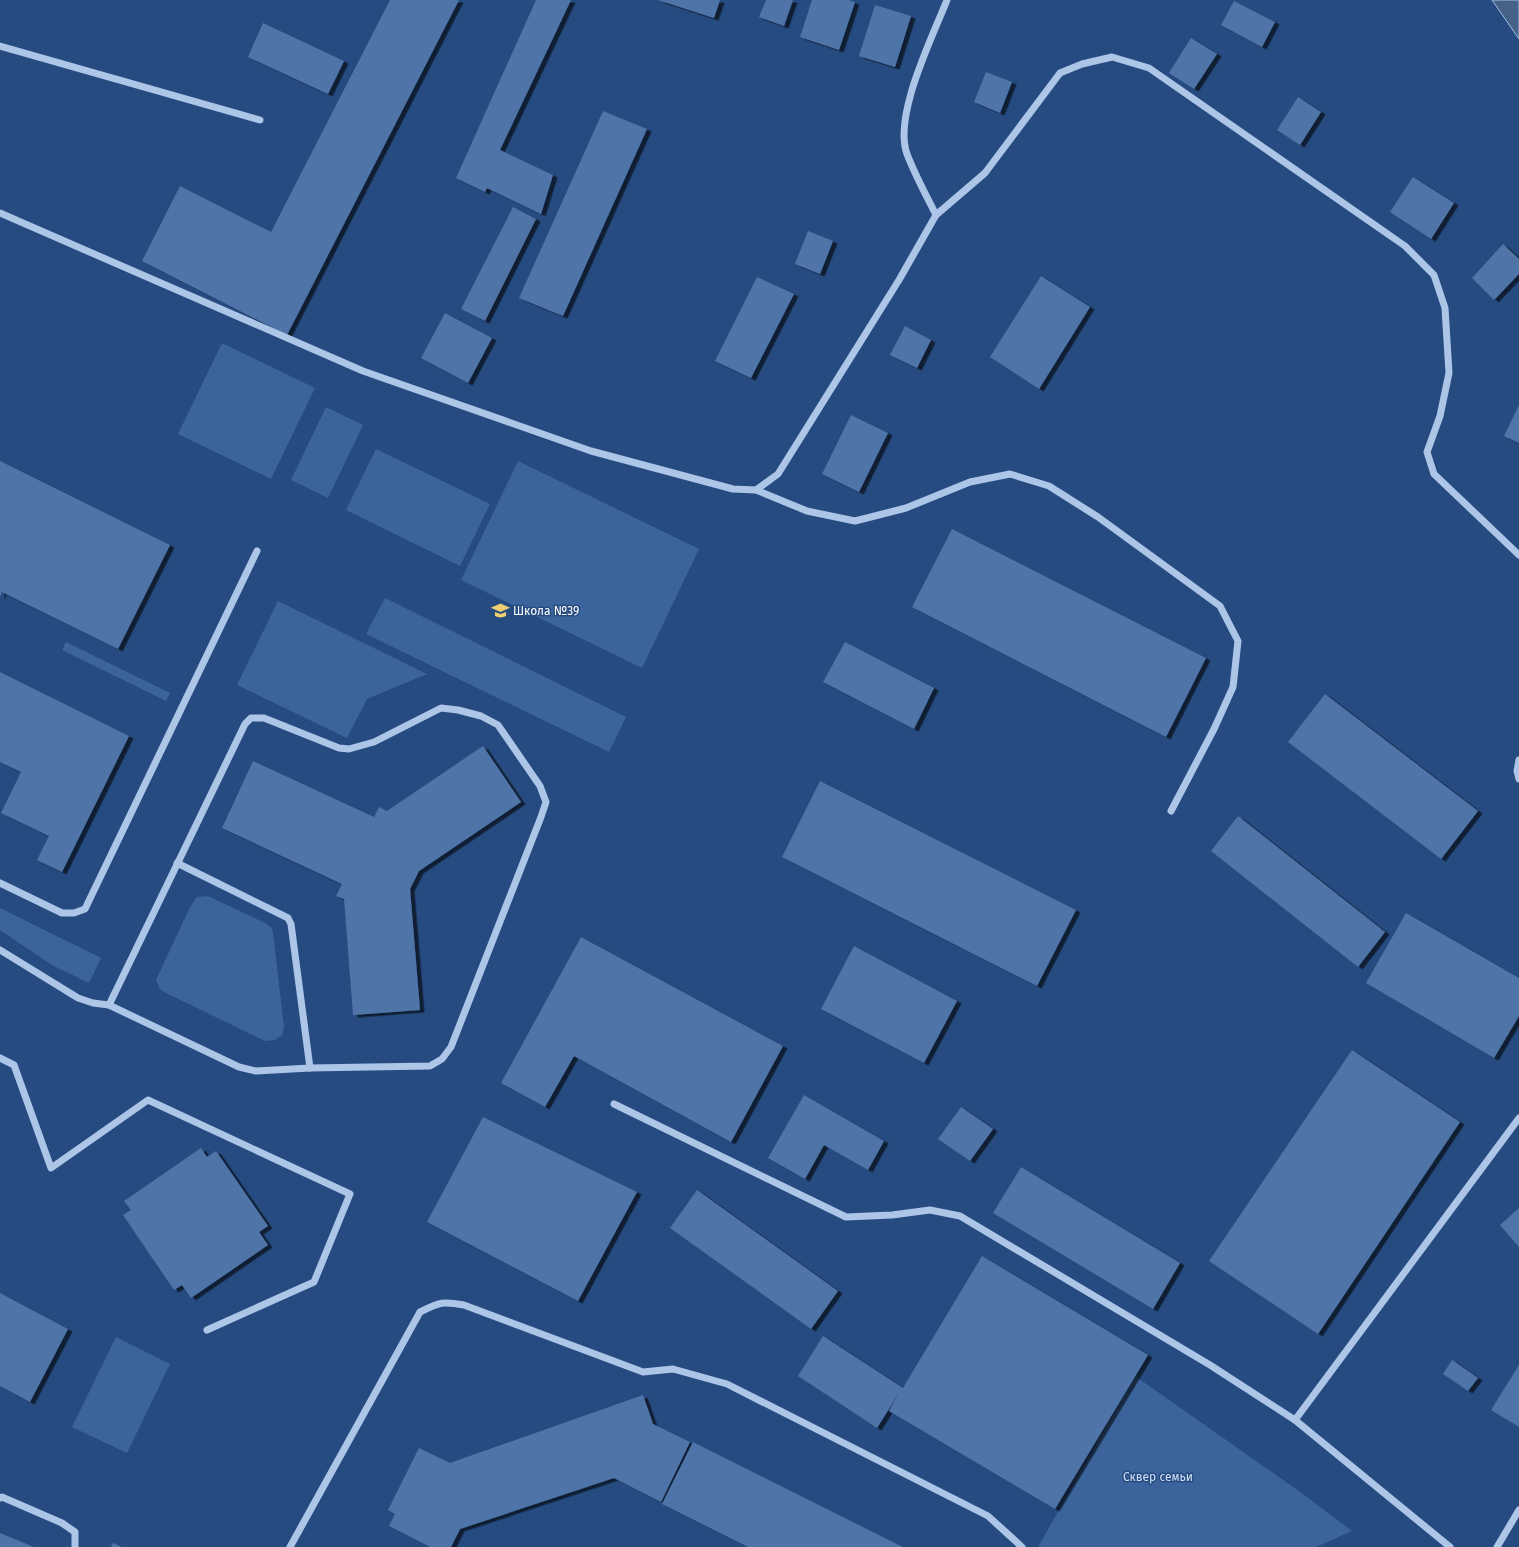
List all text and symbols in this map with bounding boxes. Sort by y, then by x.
school or university icon: Школа №39 [490,601,510,621]
place label: Школа №39 [513,604,579,618]
park label: Сквер семьи [1123,1470,1193,1484]

